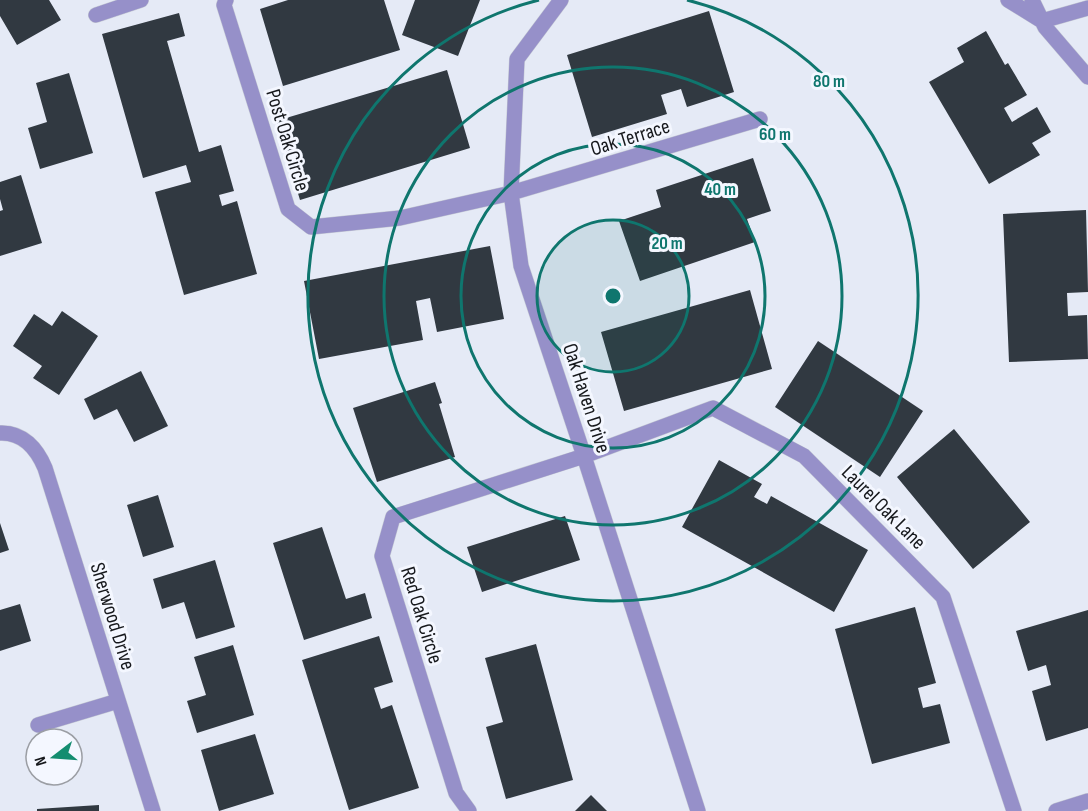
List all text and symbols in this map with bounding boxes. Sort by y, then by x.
text: 80 m [813,71,845,92]
street label: Post Oak Circle [260,86,315,194]
street label: Oak Terrace [587,114,673,161]
text: 60 m [759,124,791,145]
text: 40 m [704,179,736,200]
text: 20 m [651,233,683,254]
centre of rings [603,286,623,306]
street label: Oak Haven Drive [557,340,616,456]
street label: Laurel Oak Lane [836,460,931,555]
street label: Sherwood Drive [84,560,141,673]
street label: Red Oak Circle [395,564,448,667]
north arrow [24,727,84,787]
text: N [31,754,51,768]

